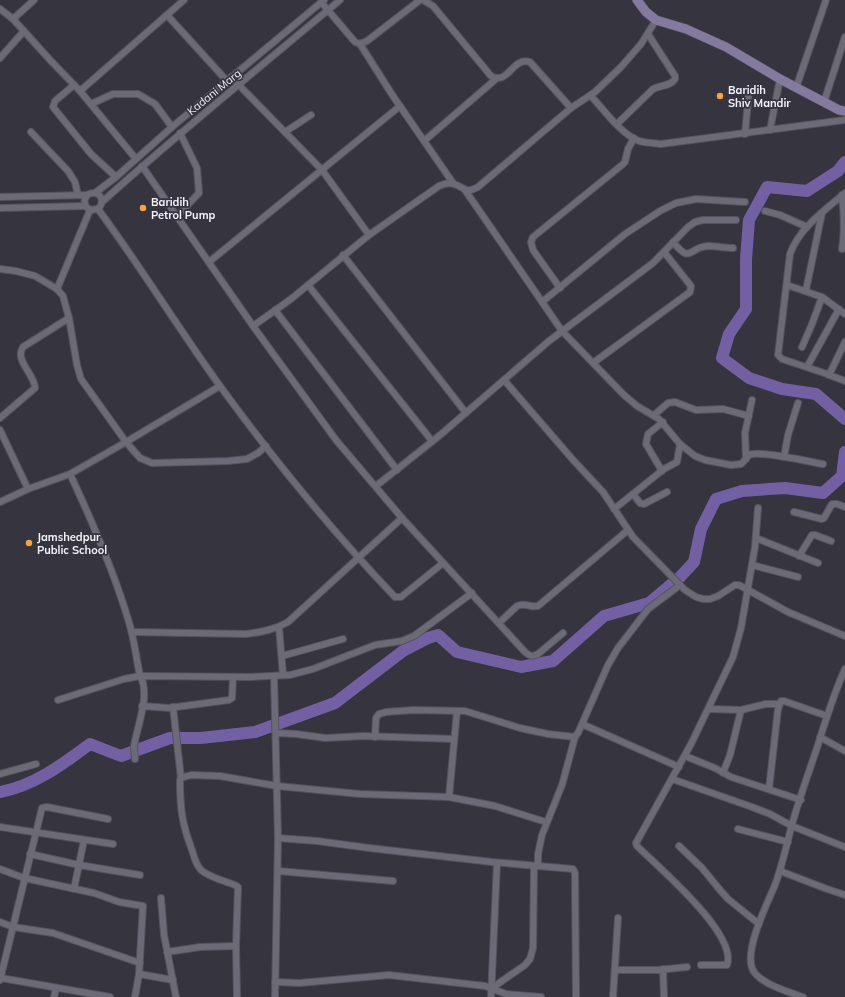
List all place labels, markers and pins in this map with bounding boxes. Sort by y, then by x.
place label: Baridih Shiv Mandir [728,83,791,110]
marker: Baridih Shiv Mandir [715,91,725,101]
place label: Baridih Petrol Pump [151,195,216,222]
marker: Baridih Petrol Pump [138,203,148,213]
place label: Jamshedpur Public School [37,530,107,557]
marker: Jamshedpur Public School [24,538,34,548]

